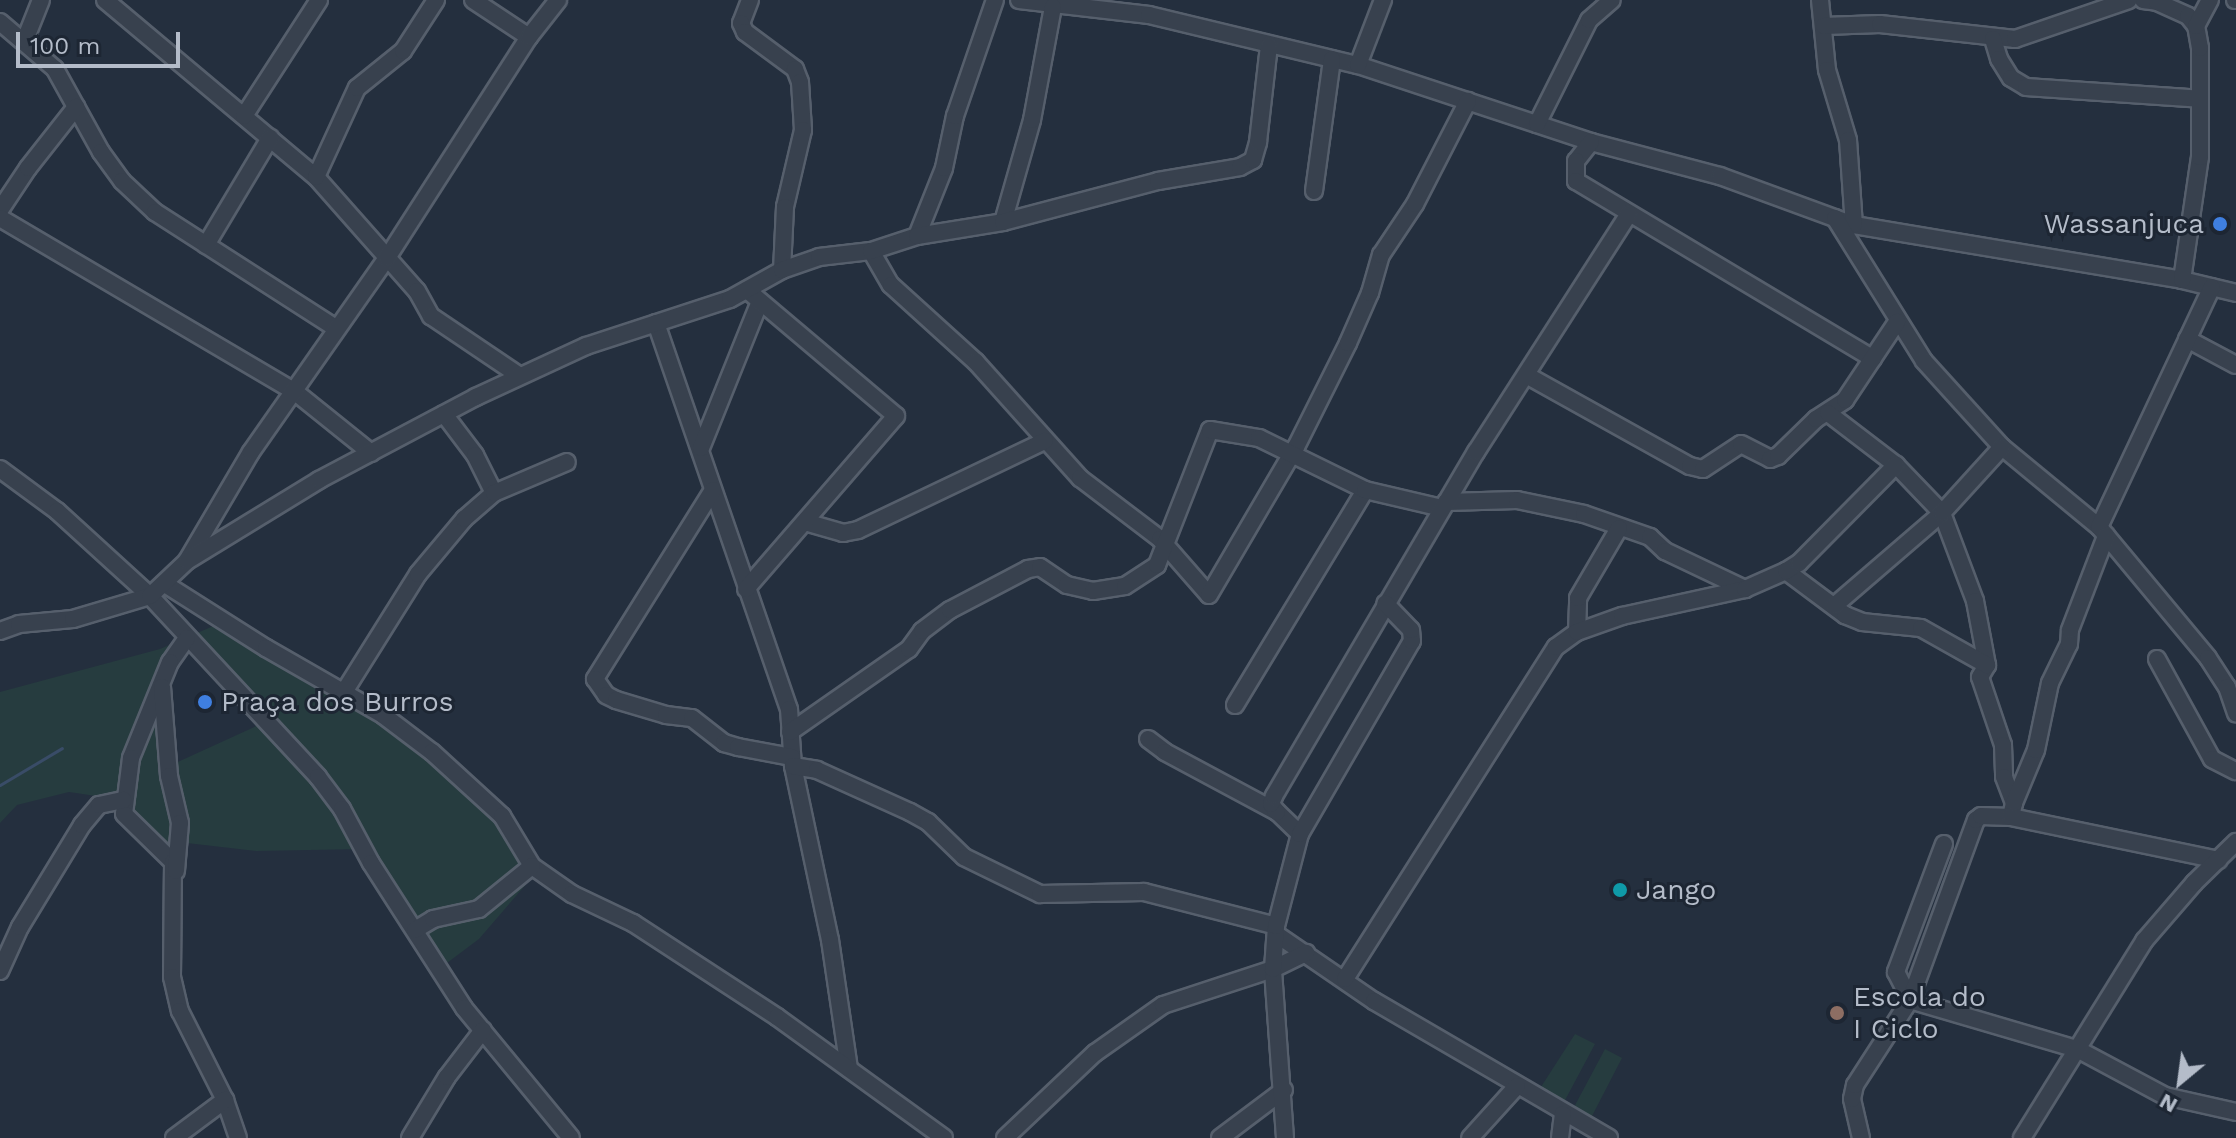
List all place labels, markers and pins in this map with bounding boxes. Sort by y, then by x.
place label: Wassanjuca [2043,207,2204,241]
marker: Wassanjuca [2211,215,2229,233]
place label: Praça dos Burros [221,685,454,719]
marker: Praça dos Burros [196,693,214,711]
place label: Jango [1636,873,1716,907]
marker: Jango [1611,881,1629,899]
place label: Escola do I Ciclo [1853,980,1986,1046]
marker: Escola do I Ciclo [1828,1004,1846,1022]

